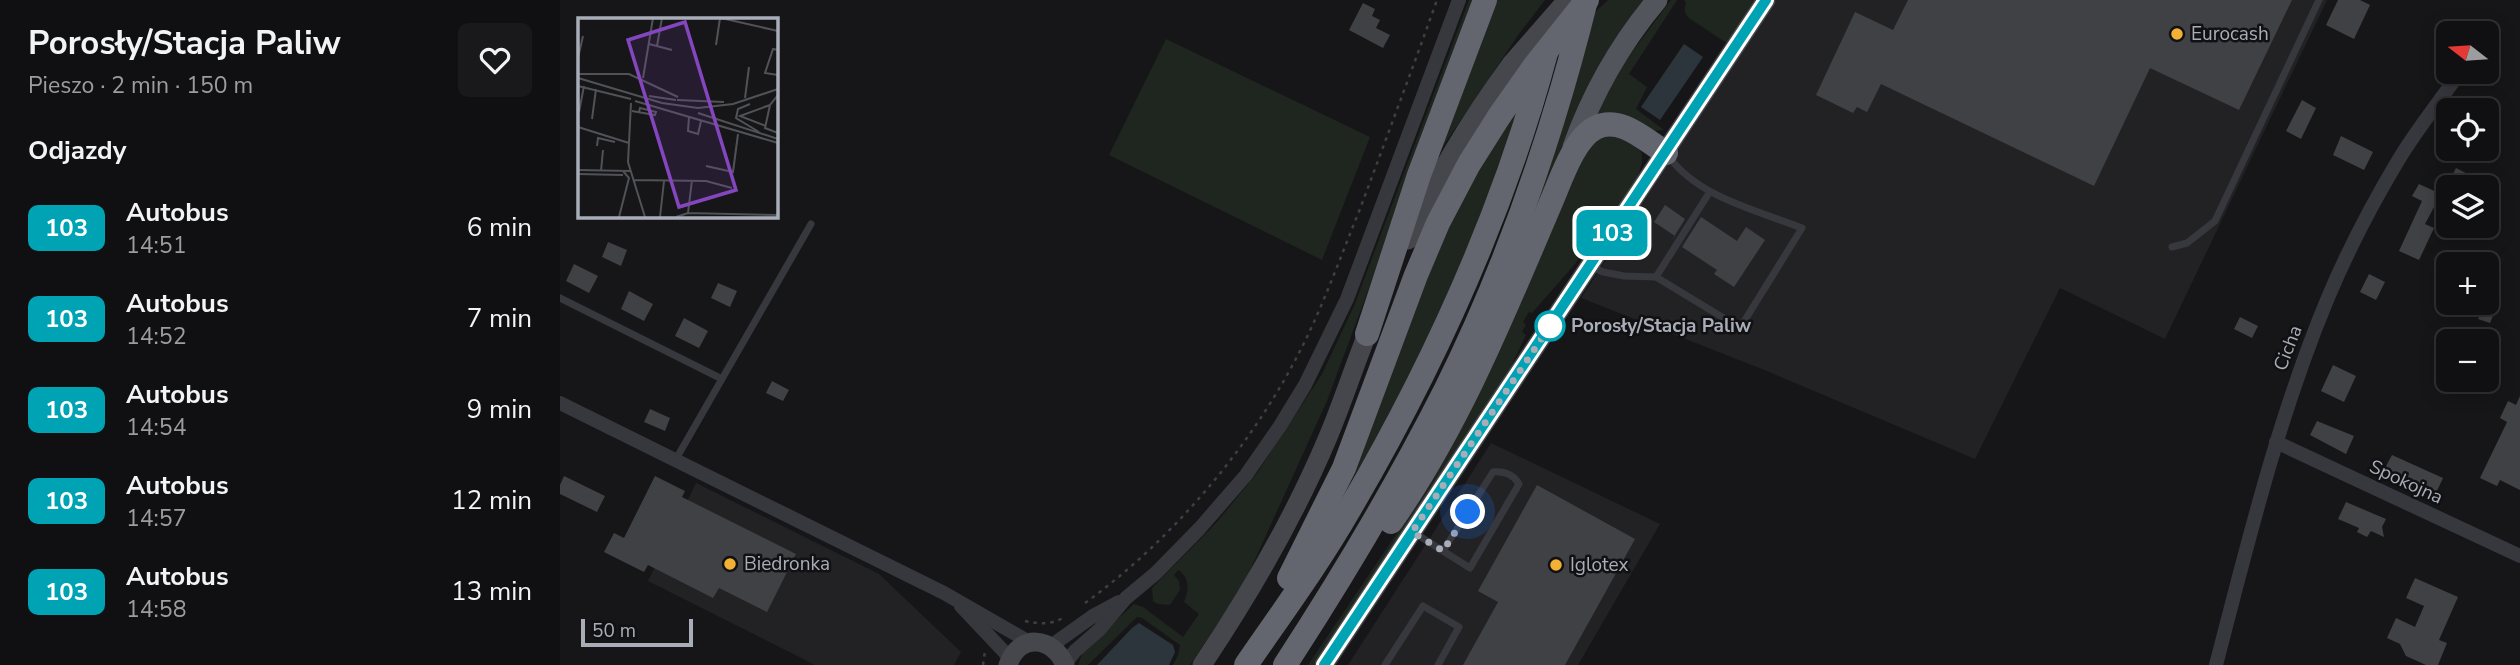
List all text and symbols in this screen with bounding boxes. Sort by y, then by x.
inset map [578,18,777,217]
text: Porosły/Stacja Paliw [28,21,341,66]
place label: Eurocash [2191,21,2269,47]
north arrow [2436,21,2499,84]
map controls [2436,21,2499,392]
button: heart [458,23,532,97]
marker: Eurocash [2169,26,2185,42]
text: Pieszo · 2 min · 150 m [28,70,253,101]
button: locate [2436,98,2499,161]
text: Odjazdy [28,133,126,168]
button: layers [2436,175,2499,238]
text: Autobus [126,195,229,230]
text: 6 min [467,210,532,245]
line badge: 103 [1572,210,1652,256]
text: 103 [45,212,88,244]
text: 103 [1590,217,1634,249]
text: 14:51 [126,230,186,261]
button: + [2436,252,2499,315]
text: Autobus [126,286,229,321]
text: 7 min [467,301,532,336]
text: 103 [45,303,88,335]
marker: Porosły/Stacja Paliw [1535,311,1565,341]
place label: Porosły/Stacja Paliw [1571,313,1752,339]
text: 14:52 [126,321,186,352]
street label: Cicha [2267,321,2309,375]
button: − [2436,329,2499,392]
text: Autobus [126,377,229,412]
text: 9 min [467,392,532,427]
text: 103 [45,394,88,426]
text: 14:54 [126,412,186,443]
street label: Spokojna [2365,454,2447,510]
text: Autobus [126,468,229,503]
text: 12 min [451,483,532,518]
text: 103 [45,485,88,517]
your location [1450,494,1485,529]
text: 14:57 [126,503,186,534]
place label: Biedronka [744,551,830,577]
place label: Iglotex [1570,552,1629,578]
marker: Biedronka [722,556,738,572]
marker: Iglotex [1548,557,1564,573]
text: Autobus [126,559,229,594]
text: 13 min [451,574,532,609]
text: 103 [45,576,88,608]
text: 14:58 [126,594,186,625]
scale bar [581,616,693,648]
text: 50 m [592,618,636,644]

